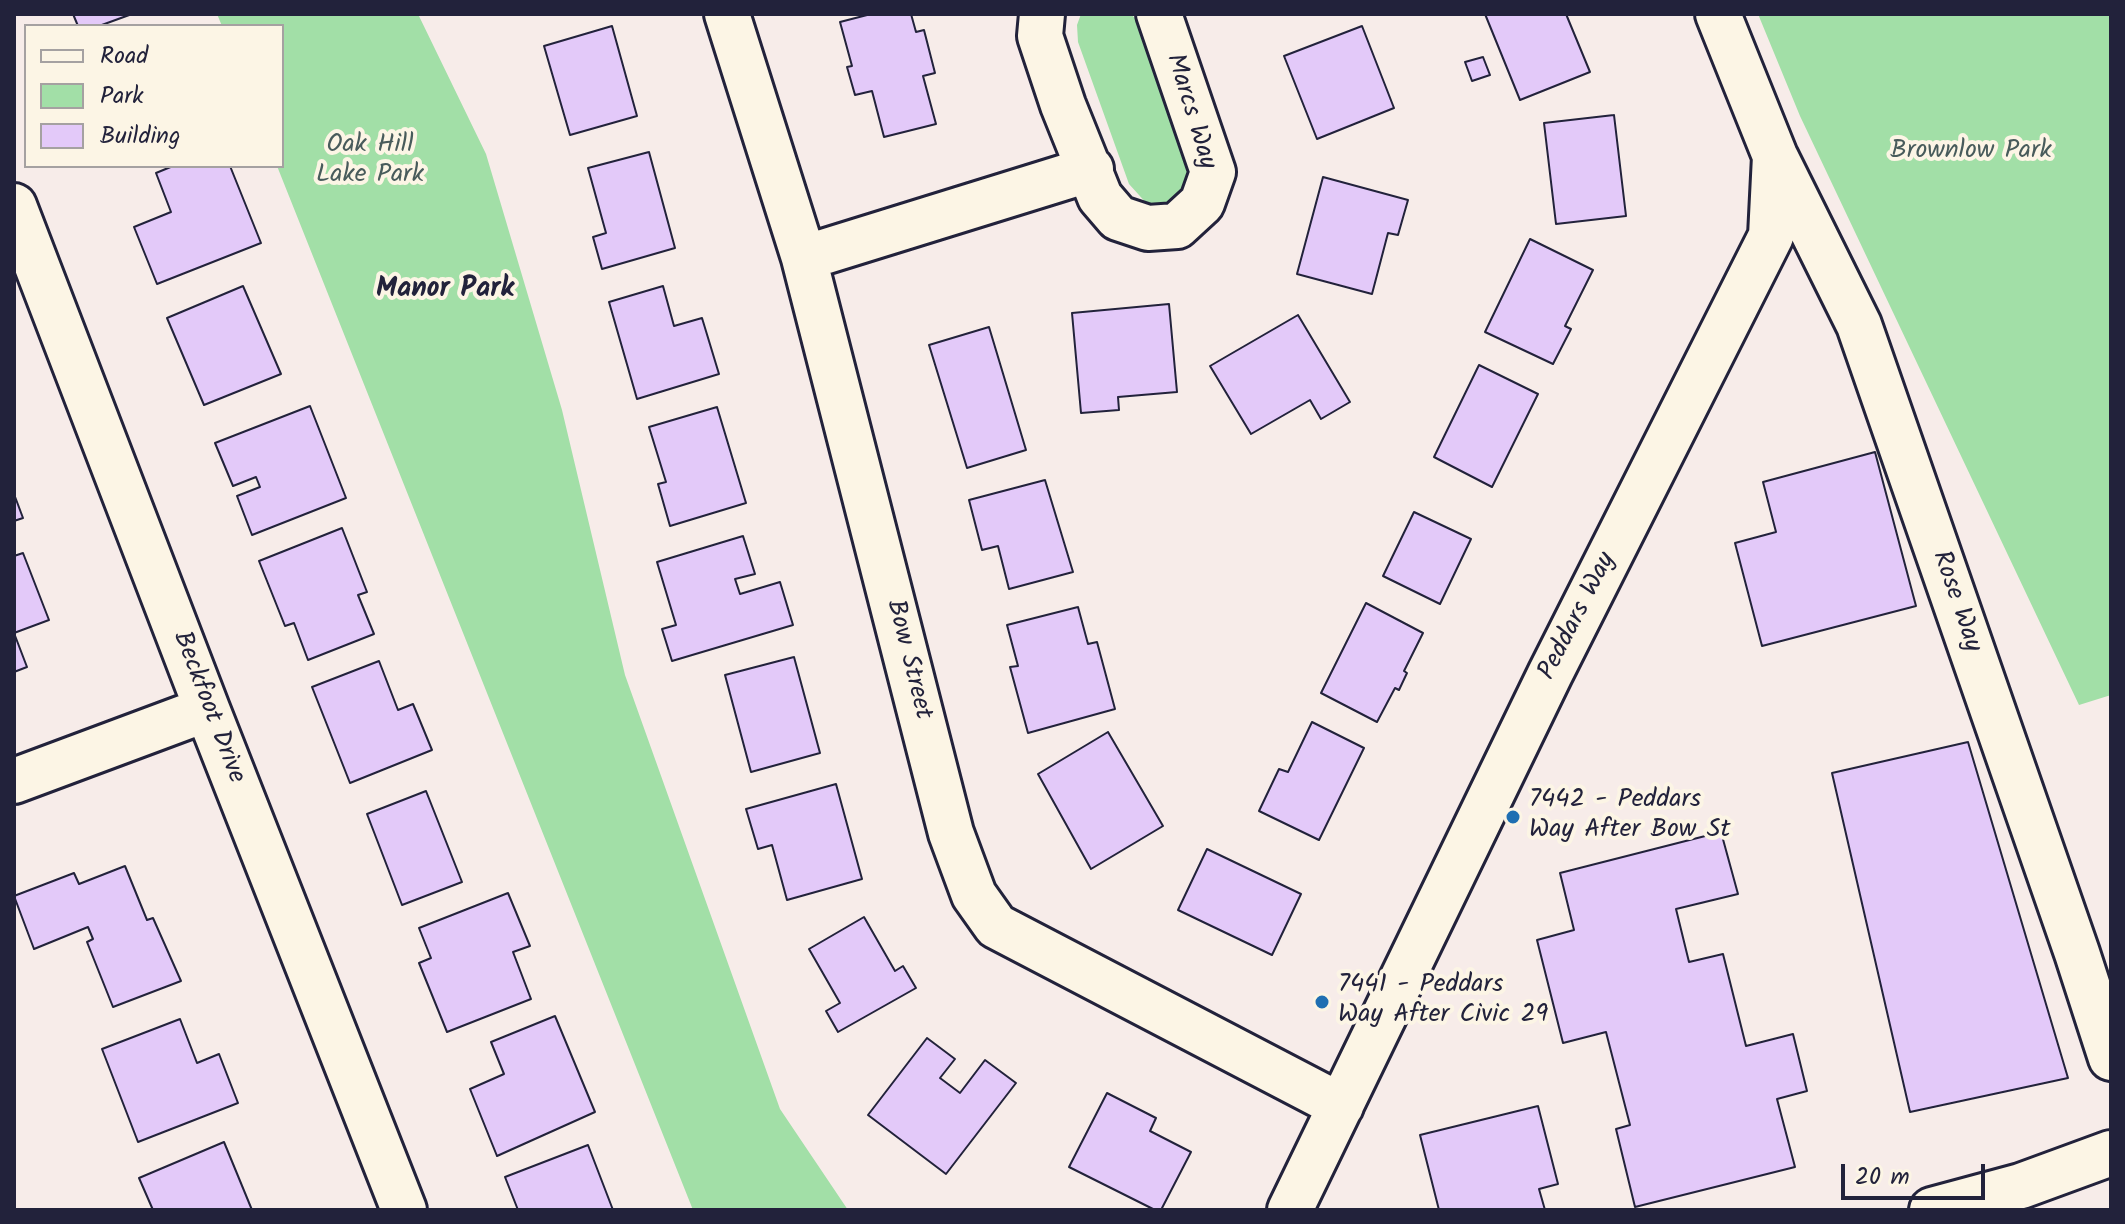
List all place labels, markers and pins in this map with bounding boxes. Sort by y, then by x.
place label: 7442 - Peddars Way After Bow St [1529,786,1731,848]
marker: 7442 - Peddars Way After Bow St [1504,808,1522,826]
place label: 7441 - Peddars Way After Civic 29 [1338,971,1548,1032]
marker: 7441 - Peddars Way After Civic 29 [1313,993,1331,1011]

